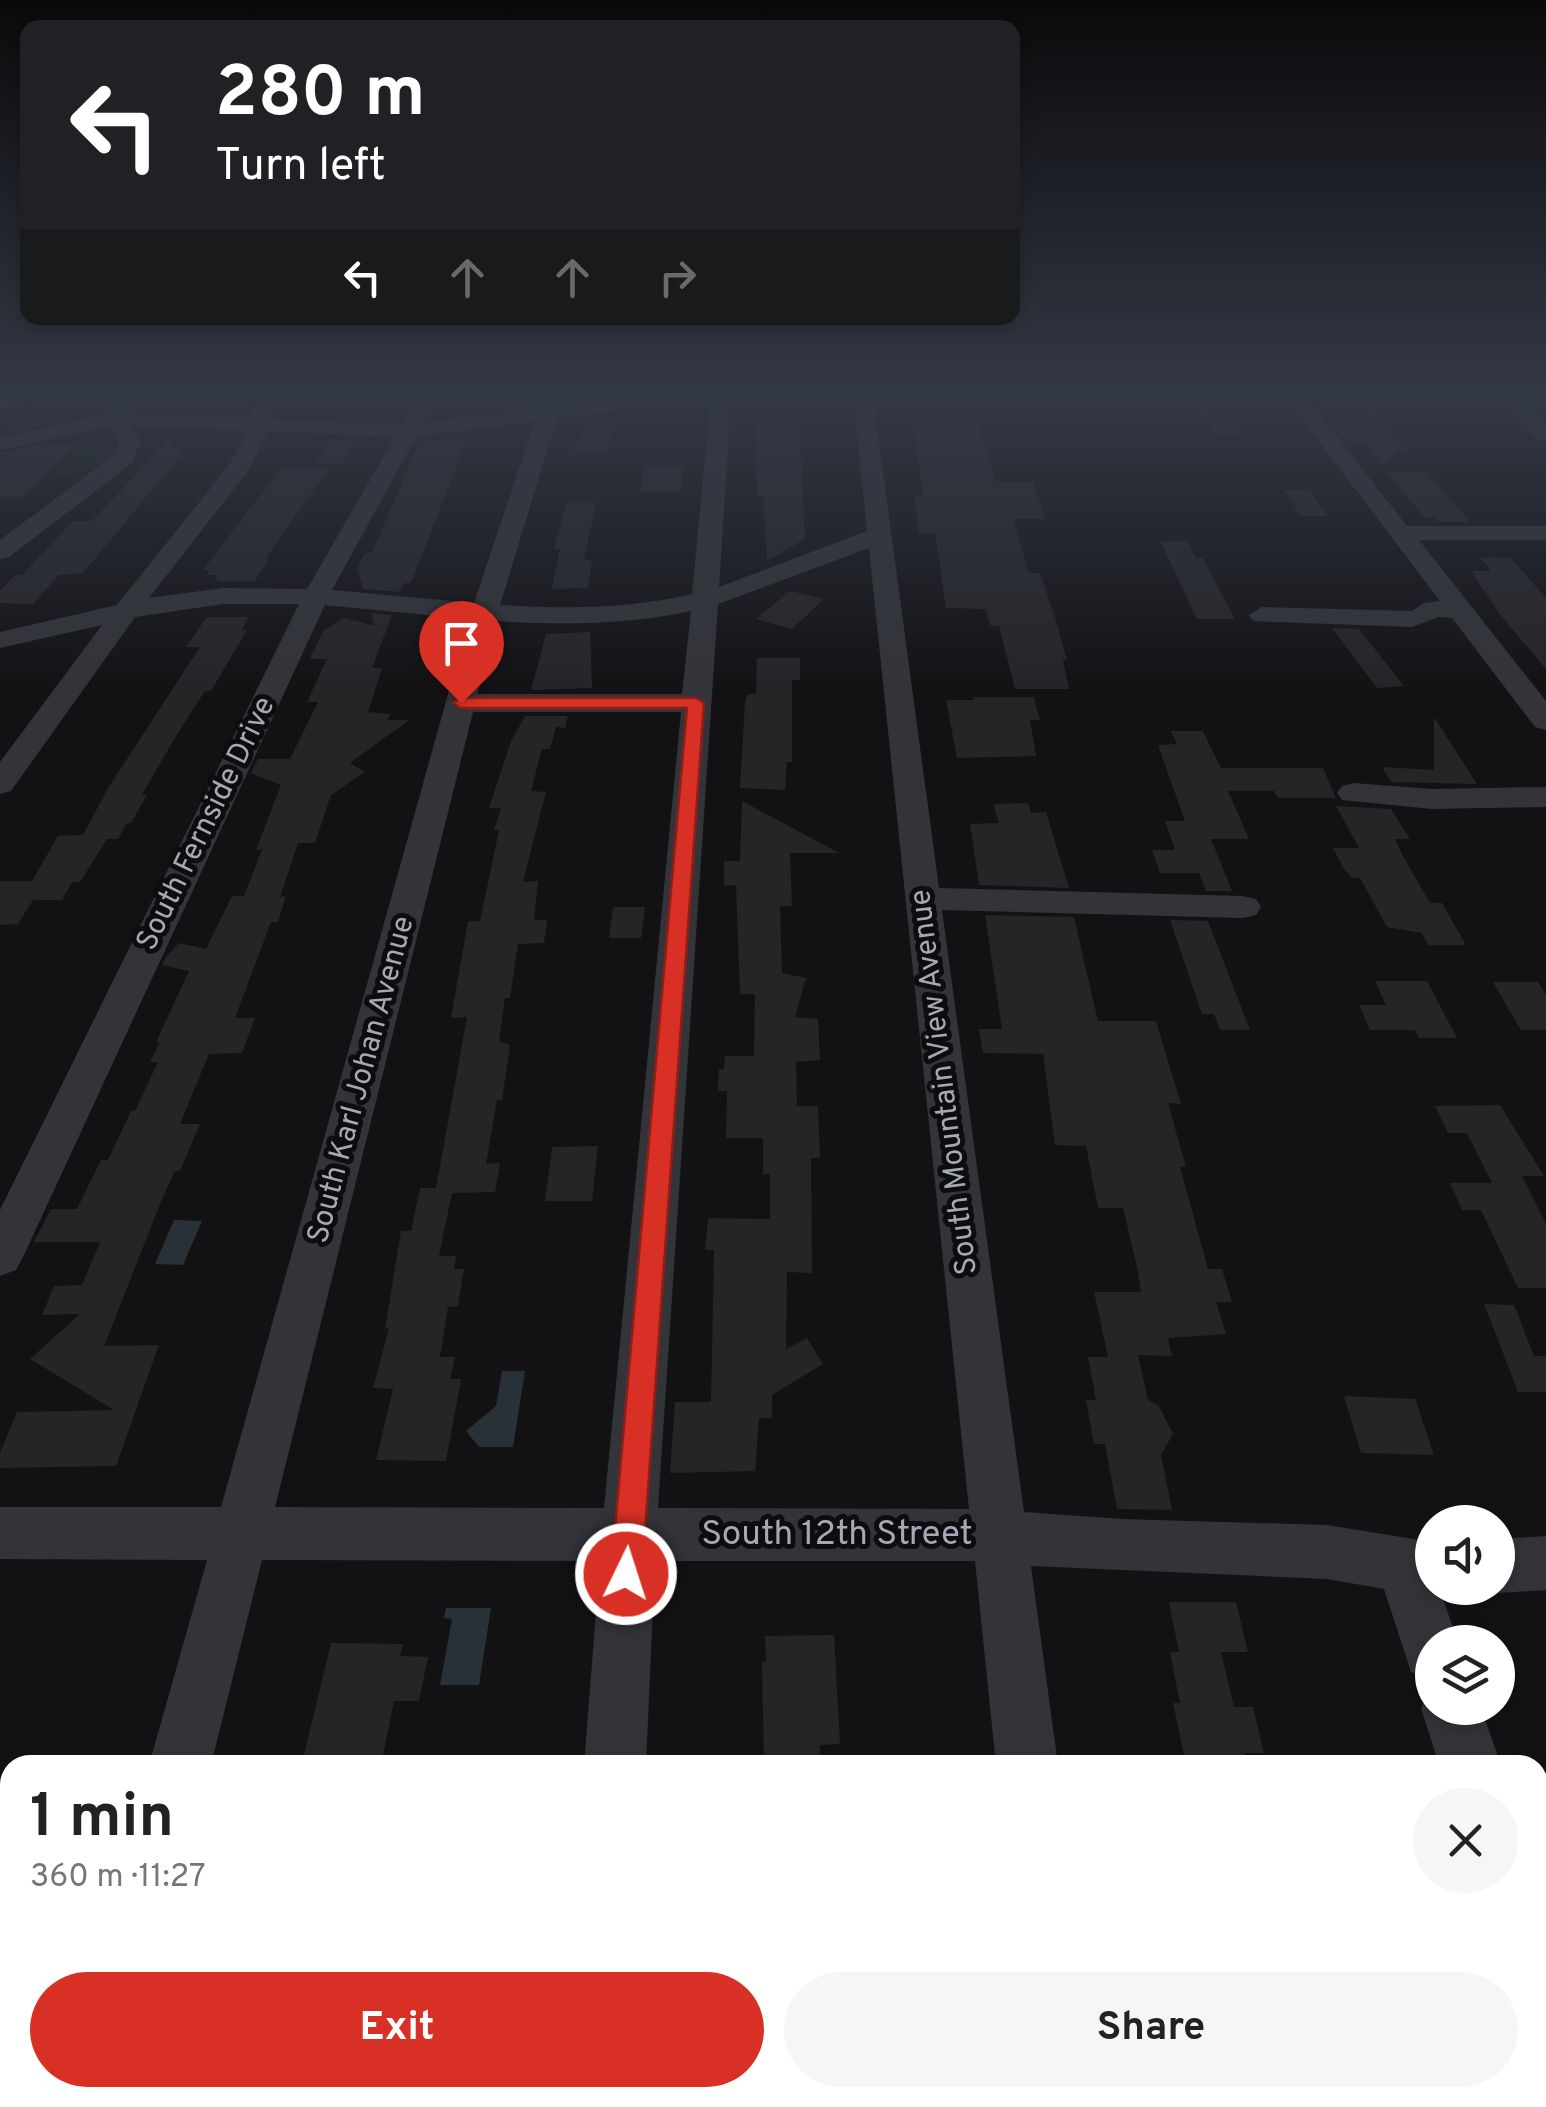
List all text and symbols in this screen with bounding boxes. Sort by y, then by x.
text: 280 m [215,52,426,141]
icon: left [50,60,180,190]
text: Turn left [215,139,386,196]
icon: left [335,250,390,305]
icon: ahead [440,250,495,305]
icon: ahead [545,250,600,305]
icon: right [650,250,705,305]
pin [419,601,504,704]
icon: arrive [434,616,489,671]
street label: South Fernside Drive [129,691,285,957]
street label: South Mountain View Avenue [903,887,987,1277]
street label: South Karl Johan Avenue [301,912,423,1248]
map controls [1415,1505,1515,1725]
button: sound [1415,1505,1515,1605]
street label: South 12th Street [701,1513,973,1557]
position arrow [574,1522,678,1626]
button: layers [1415,1625,1515,1725]
text: 1 min [30,1782,174,1858]
button: close [1413,1788,1518,1893]
text: 360 m · 11:27 [30,1858,206,1898]
button: Exit [30,1972,764,2087]
button: Share [784,1972,1518,2087]

